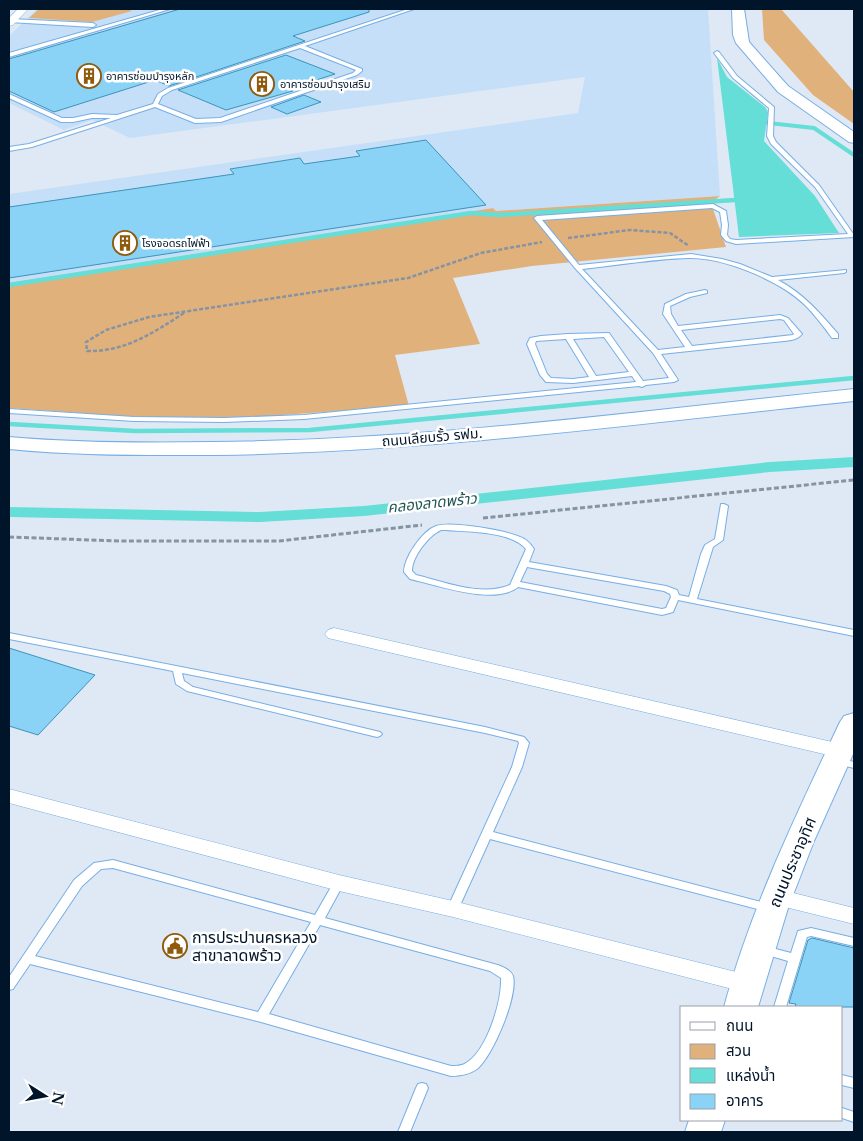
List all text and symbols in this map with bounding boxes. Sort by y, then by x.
building icon: อาคารซ่อมบำรุงหลัก [76,63,102,89]
place label: อาคารซ่อมบำรุงหลัก [106,69,194,83]
building icon: อาคารซ่อมบำรุงเสริม [249,71,275,97]
place label: อาคารซ่อมบำรุงเสริม [280,77,371,91]
building icon: โรงจอดรถไฟฟ้า [112,230,138,256]
place label: โรงจอดรถไฟฟ้า [142,236,210,250]
street label: ถนนเลียบรั้ว รฟม. [381,423,483,450]
water label: คลองลาดพร้าว [386,488,478,517]
street label: ถนนประชาอุทิศ [764,814,820,910]
place label: การประปานครหลวง สาขาลาดพร้าว [192,927,317,965]
public building icon: การประปานครหลวง สาขาลาดพร้าว [162,933,188,959]
legend [680,1006,843,1121]
text: ถนน [726,1016,753,1035]
text: สวน [726,1041,751,1060]
text: แหล่งน้ำ [726,1065,775,1085]
north arrow [20,1071,70,1121]
text: N [48,1090,68,1107]
text: อาคาร [726,1091,763,1110]

